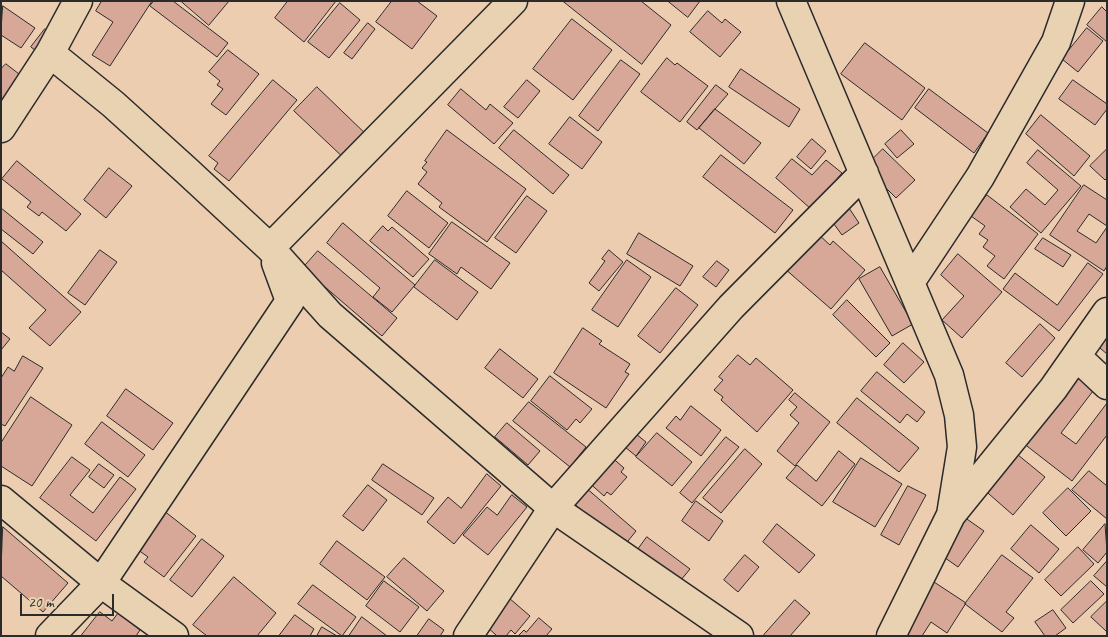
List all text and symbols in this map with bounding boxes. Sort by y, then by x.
scale bar [22,584,116,616]
text: 20 m [28,593,54,612]

